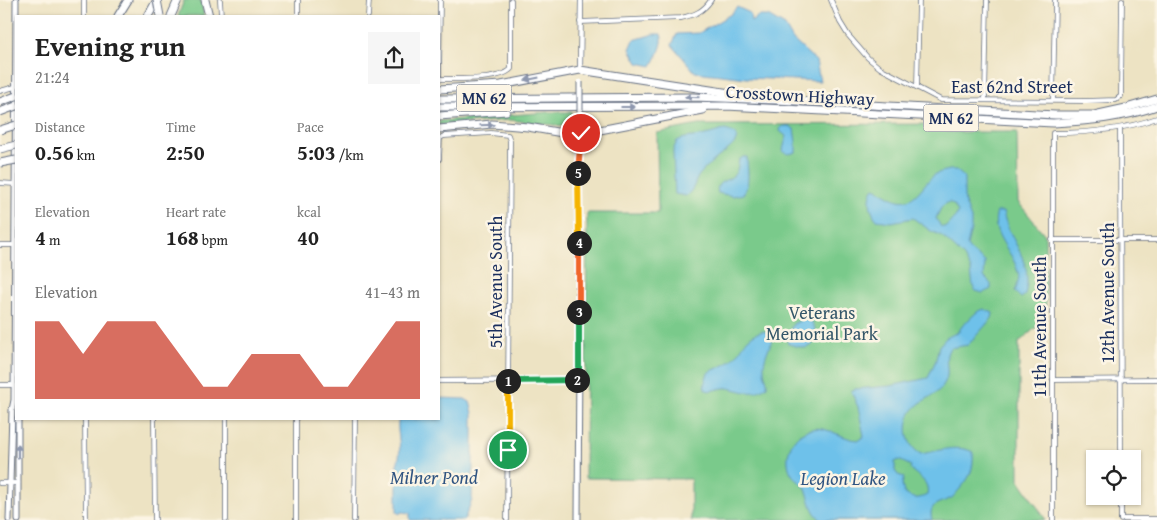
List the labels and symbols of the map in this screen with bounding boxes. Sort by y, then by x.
street label: East 62nd Street [951,73,1073,100]
one-way arrow [524,76,540,84]
street label: Crosstown Highway [725,78,875,112]
road number: MN 62 [456,85,512,112]
one-way arrow [684,93,700,101]
one-way arrow [621,103,637,111]
road number: MN 62 [924,105,978,132]
pin [560,112,602,154]
one-way arrow [480,120,496,128]
pin: 5 [566,160,590,186]
street label: 5th Avenue South [482,216,509,348]
street label: 12th Avenue South [1094,222,1121,364]
pin: 4 [566,230,592,256]
street label: 11th Avenue South [1026,256,1053,398]
park label: Veterans Memorial Park [766,299,879,347]
pin: 3 [566,300,592,324]
pin: 1 [496,368,520,394]
pin: 2 [564,368,590,392]
pin [487,429,529,471]
one-way arrow [14,443,22,459]
water label: Milner Pond [390,463,478,491]
water label: Legion Lake [799,464,886,492]

